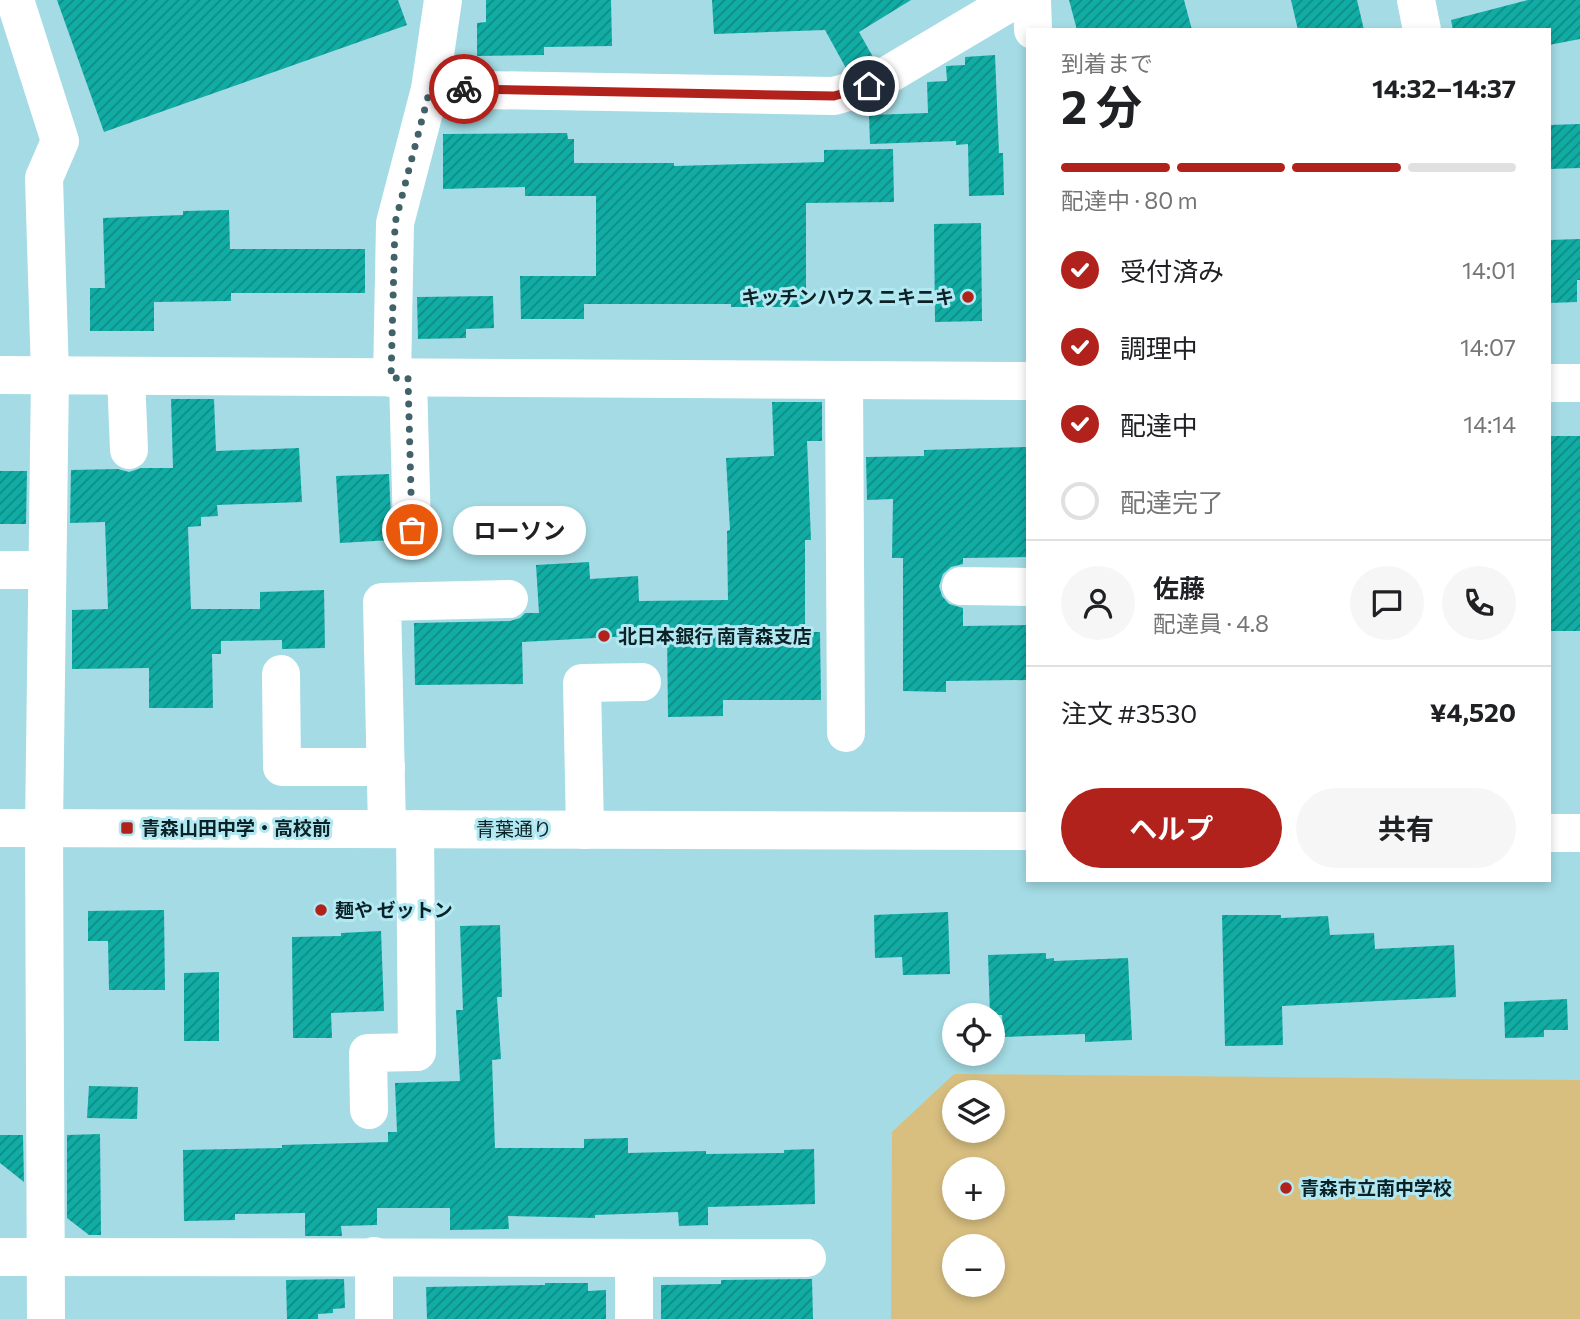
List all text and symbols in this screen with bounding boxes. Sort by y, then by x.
text: 到着まで [1061,49,1153,77]
courier [429,54,499,124]
pin [839,56,899,116]
icon: home [850,67,888,105]
icon: bike [445,70,483,108]
text: 14:32–14:37 [1372,72,1516,103]
text: 2 分 [1061,77,1142,133]
text: 配達中 · 80 m [1061,186,1198,214]
icon: check [1061,251,1099,289]
text: 受付済み [1120,255,1224,286]
text: 14:01 [1462,256,1516,284]
place label: キッチンハウス ニキニキ [741,285,954,308]
marker: キッチンハウス ニキニキ [960,289,976,305]
icon: check [1061,328,1099,366]
text: 調理中 [1120,332,1198,363]
text: 14:07 [1460,333,1516,361]
icon: check [1061,405,1099,443]
text: 配達中 [1120,409,1198,440]
text: 14:14 [1463,410,1516,438]
text: 配達完了 [1120,486,1224,517]
pin [382,500,442,560]
callout: ローソン [454,505,587,554]
icon: bag [393,511,431,549]
text: ローソン [474,516,566,544]
button: person [1061,566,1135,640]
button: chat [1350,566,1424,640]
button: phone [1442,566,1516,640]
text: 佐藤 [1153,572,1205,603]
text: 配達員 · 4.8 [1153,609,1269,637]
place label: 北日本銀行 南青森支店 [618,624,812,647]
marker: 北日本銀行 南青森支店 [596,628,612,644]
text: ¥4,520 [1430,696,1516,727]
text: 注文 #3530 [1061,697,1197,728]
button: ヘルプ [1061,788,1282,868]
button: 共有 [1296,788,1516,868]
place label: 青森山田中学・高校前 [141,816,331,839]
street label: 青葉通り [476,817,552,840]
marker: 青森山田中学・高校前 [119,820,135,836]
place label: 麺や ゼットン [335,898,453,921]
marker: 麺や ゼットン [313,902,329,918]
map controls [942,1003,1005,1297]
button: locate [942,1003,1005,1066]
button: layers [942,1080,1005,1143]
button: + [942,1157,1005,1220]
place label: 青森市立南中学校 [1300,1176,1452,1199]
marker: 青森市立南中学校 [1278,1180,1294,1196]
button: − [942,1234,1005,1297]

